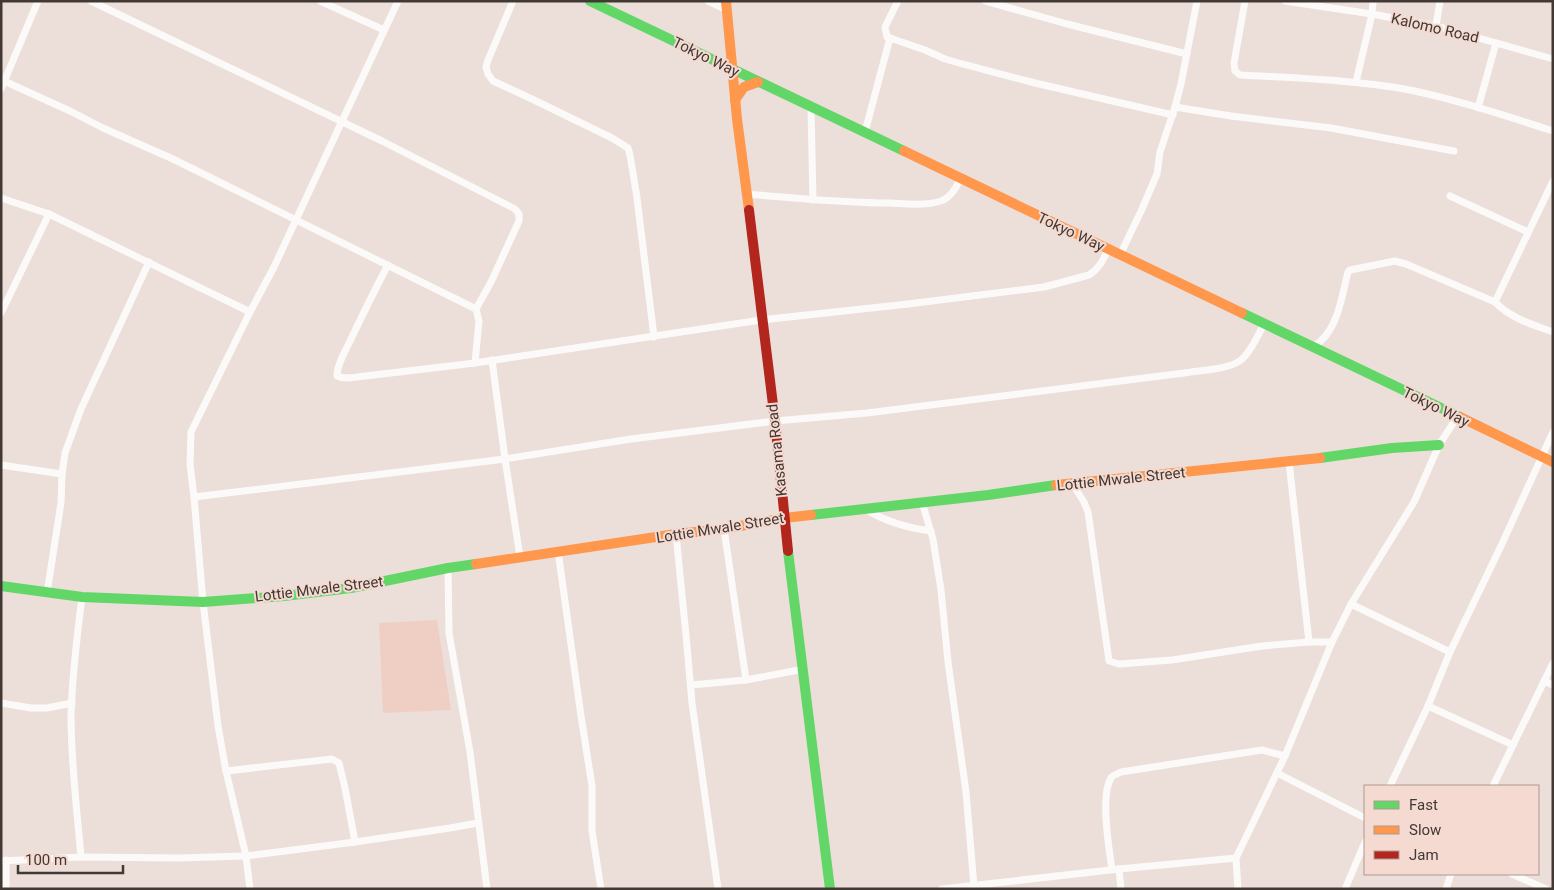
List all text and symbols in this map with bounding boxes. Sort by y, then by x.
street label: Kalomo Road [1389,9,1481,47]
street label: Tokyo Way [670,33,742,81]
street label: Tokyo Way [1035,209,1107,255]
street label: Tokyo Way [1400,383,1472,431]
street label: Kasama Road [763,403,791,497]
street label: Lottie Mwale Street [1056,463,1186,495]
street label: Lottie Mwale Street [655,509,785,547]
street label: Lottie Mwale Street [254,572,384,606]
legend [1364,785,1539,875]
text: Fast [1409,796,1438,814]
text: Slow [1409,821,1441,839]
scale bar [18,842,122,874]
text: Jam [1409,846,1439,864]
text: 100 m [25,851,67,869]

